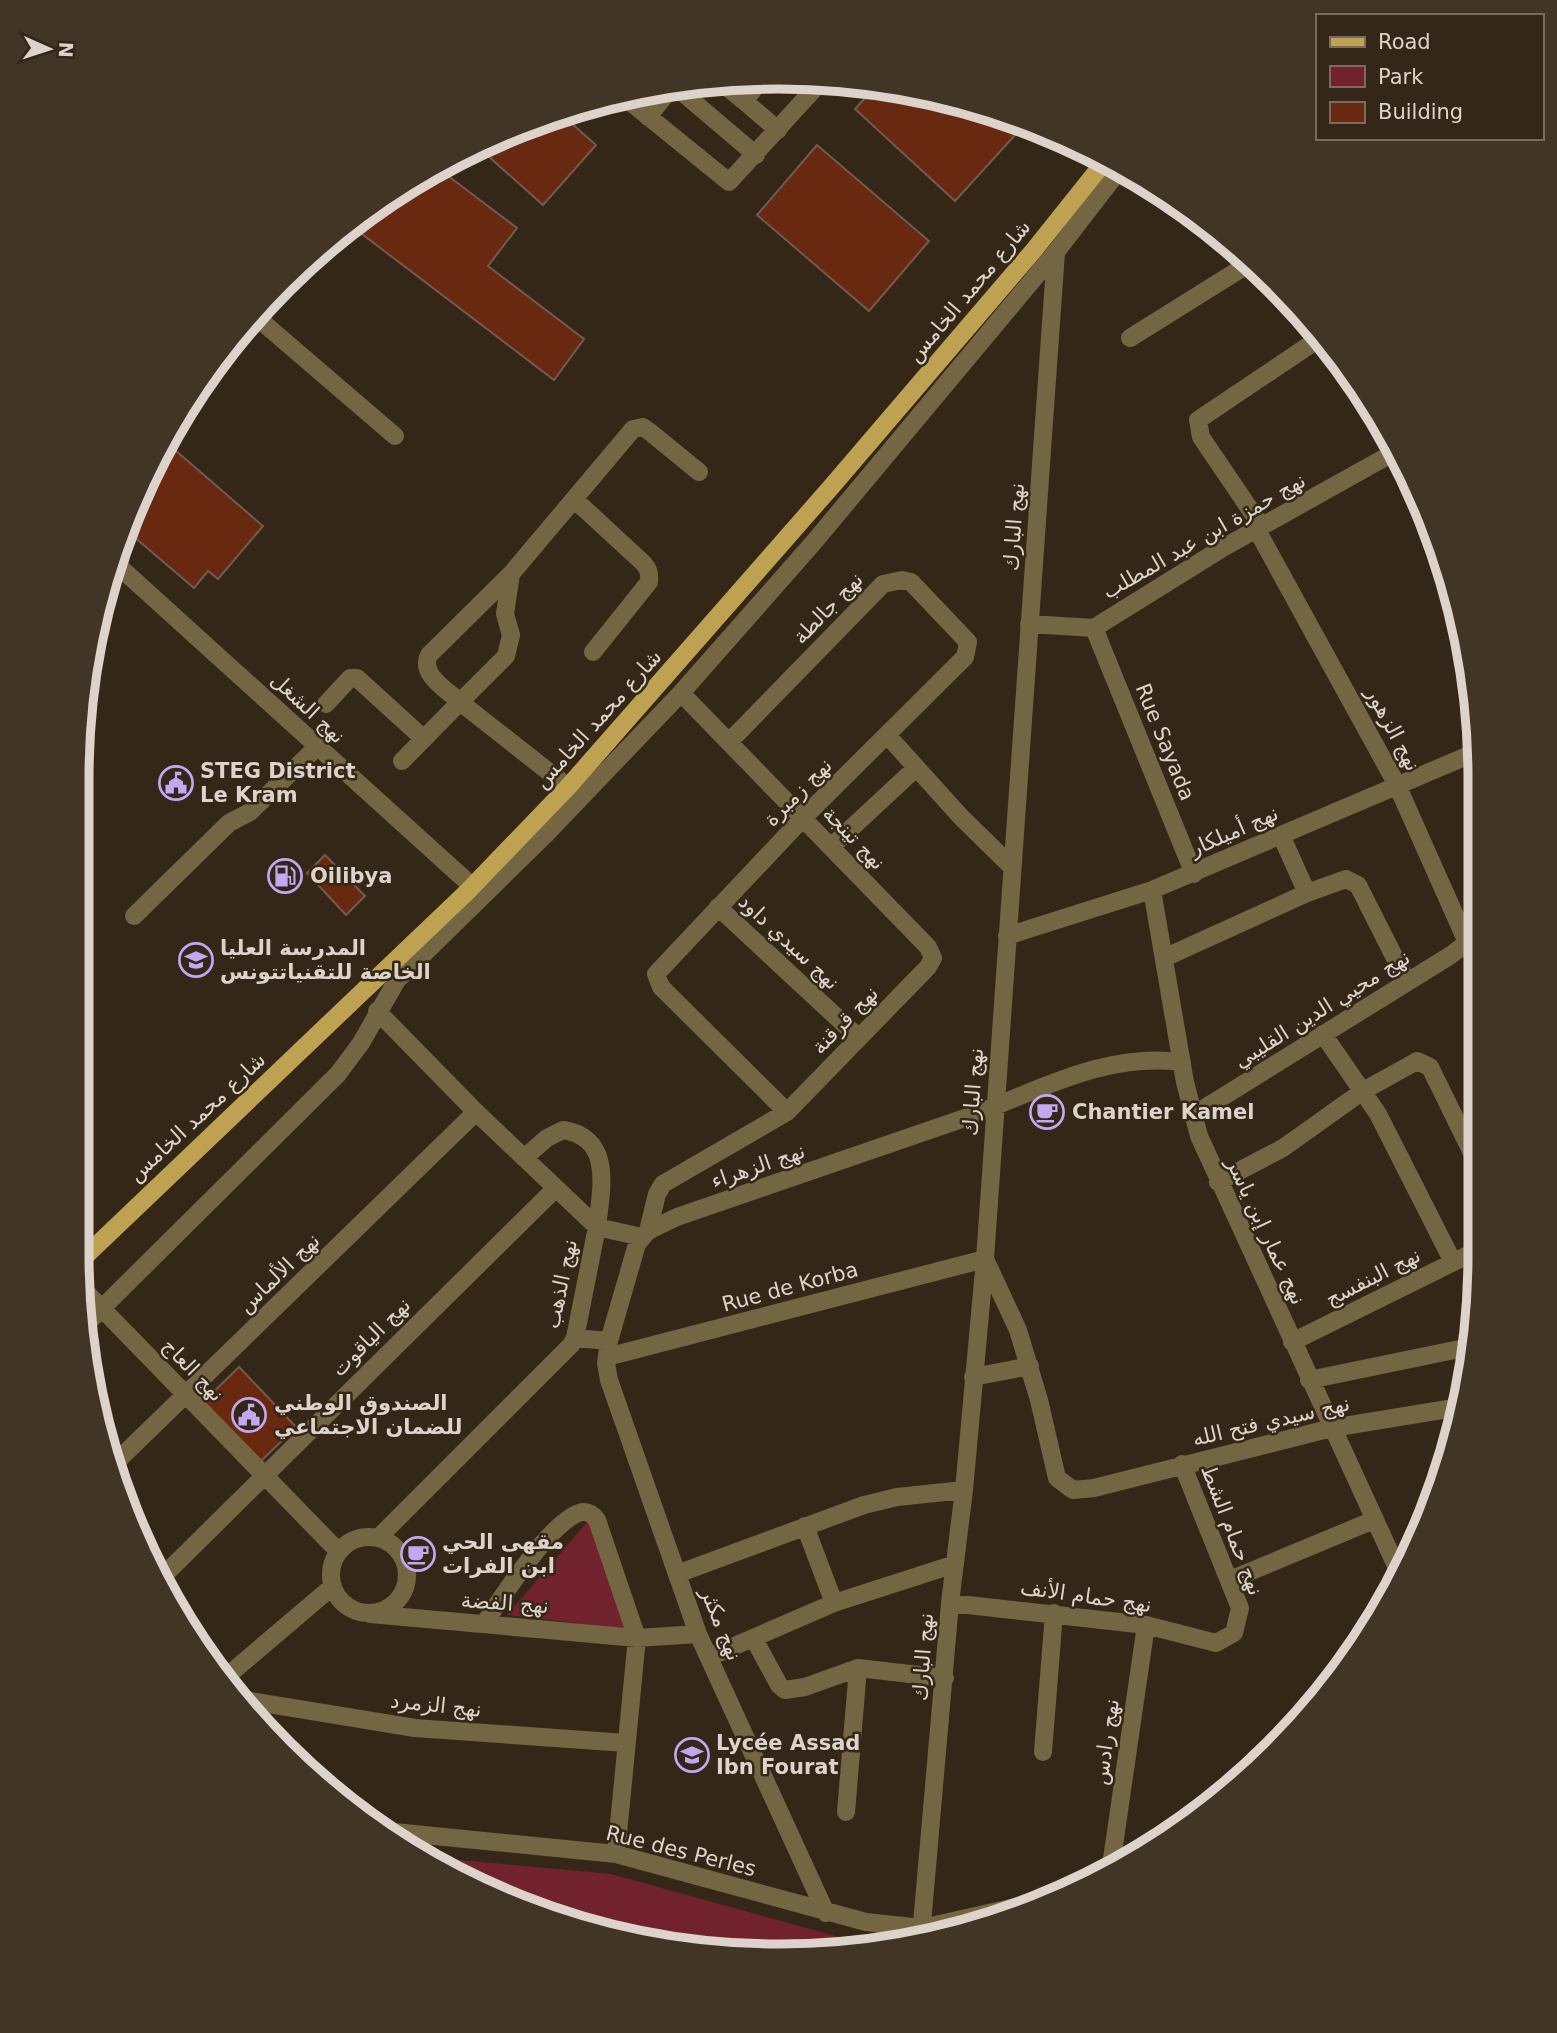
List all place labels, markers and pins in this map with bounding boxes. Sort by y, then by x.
place label: STEG District Le Kram [200,759,356,807]
public building icon: STEG District Le Kram [157,764,195,802]
fuel station icon: Oilibya [266,857,304,895]
place label: Oilibya [310,864,392,888]
place label: المدرسة العليا الخاصة للتقنياتتونس [220,936,431,984]
school or university icon: المدرسة العليا الخاصة للتقنياتتونس [177,941,215,979]
cafe icon: Chantier Kamel [1028,1093,1066,1131]
place label: Chantier Kamel [1072,1100,1254,1124]
place label: الصندوق الوطني للضمان الاجتماعي [274,1391,462,1439]
public building icon: الصندوق الوطني للضمان الاجتماعي [230,1396,268,1434]
place label: مقهى الحي ابن الفرات [442,1530,564,1578]
cafe icon: مقهى الحي ابن الفرات [399,1535,437,1573]
place label: Lycée Assad Ibn Fourat [716,1731,860,1779]
school or university icon: Lycée Assad Ibn Fourat [673,1736,711,1774]

